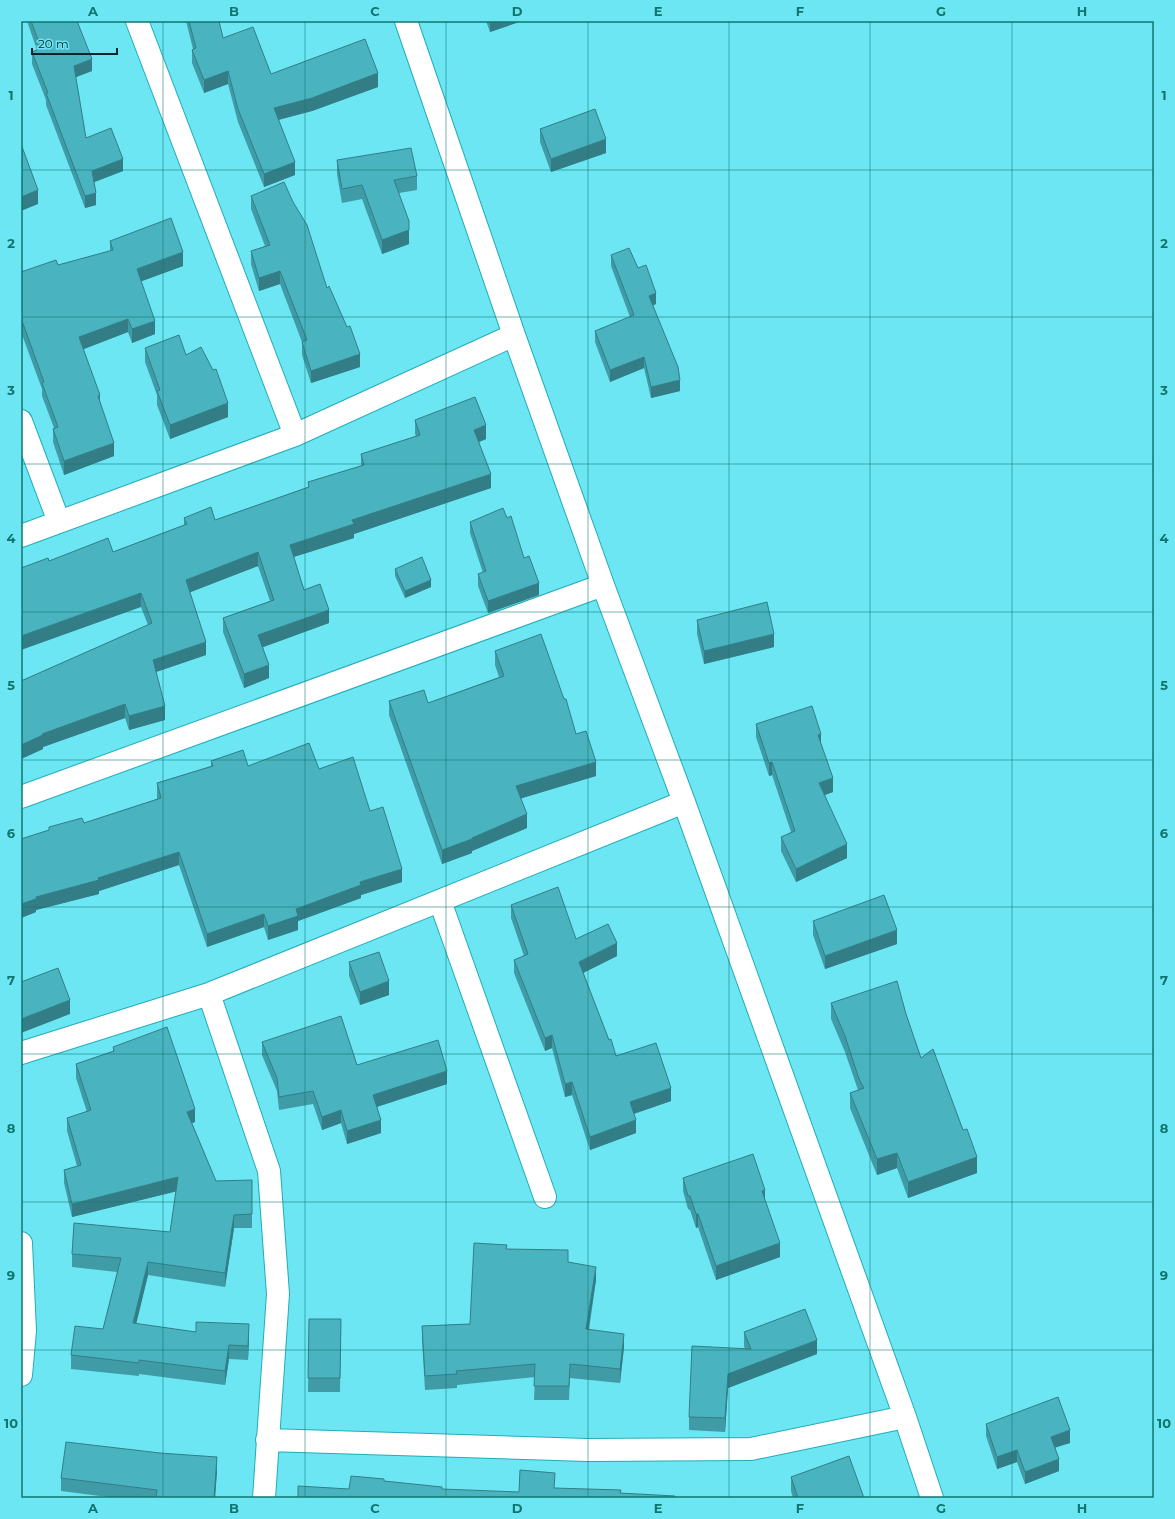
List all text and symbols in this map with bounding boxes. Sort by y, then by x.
text: A [87,3,99,19]
text: B [229,3,239,19]
text: C [370,3,380,19]
text: D [512,3,523,19]
text: E [654,3,663,19]
text: F [796,3,804,19]
text: G [936,3,946,19]
text: H [1077,3,1087,19]
scale bar [32,30,117,56]
text: 20 m [38,36,69,51]
text: 1 [8,87,14,103]
text: 1 [1161,87,1167,103]
text: 2 [7,235,15,251]
text: 2 [1160,235,1168,251]
text: 3 [6,382,15,398]
text: 3 [1159,382,1168,398]
text: 4 [7,530,16,546]
text: 4 [1160,530,1169,546]
text: 5 [7,677,15,693]
text: 5 [1160,677,1168,693]
text: 6 [7,825,16,841]
text: 6 [1160,825,1169,841]
text: 7 [7,972,15,988]
text: 7 [1160,972,1168,988]
text: 8 [7,1120,16,1136]
text: 8 [1160,1120,1169,1136]
text: 9 [7,1267,15,1283]
text: 9 [1160,1267,1168,1283]
text: 10 [4,1415,18,1431]
text: 10 [1157,1415,1171,1431]
text: A [87,1500,99,1516]
text: B [229,1500,239,1516]
text: C [370,1500,380,1516]
text: D [512,1500,523,1516]
text: E [654,1500,663,1516]
text: F [796,1500,804,1516]
text: G [936,1500,946,1516]
text: H [1077,1500,1087,1516]

